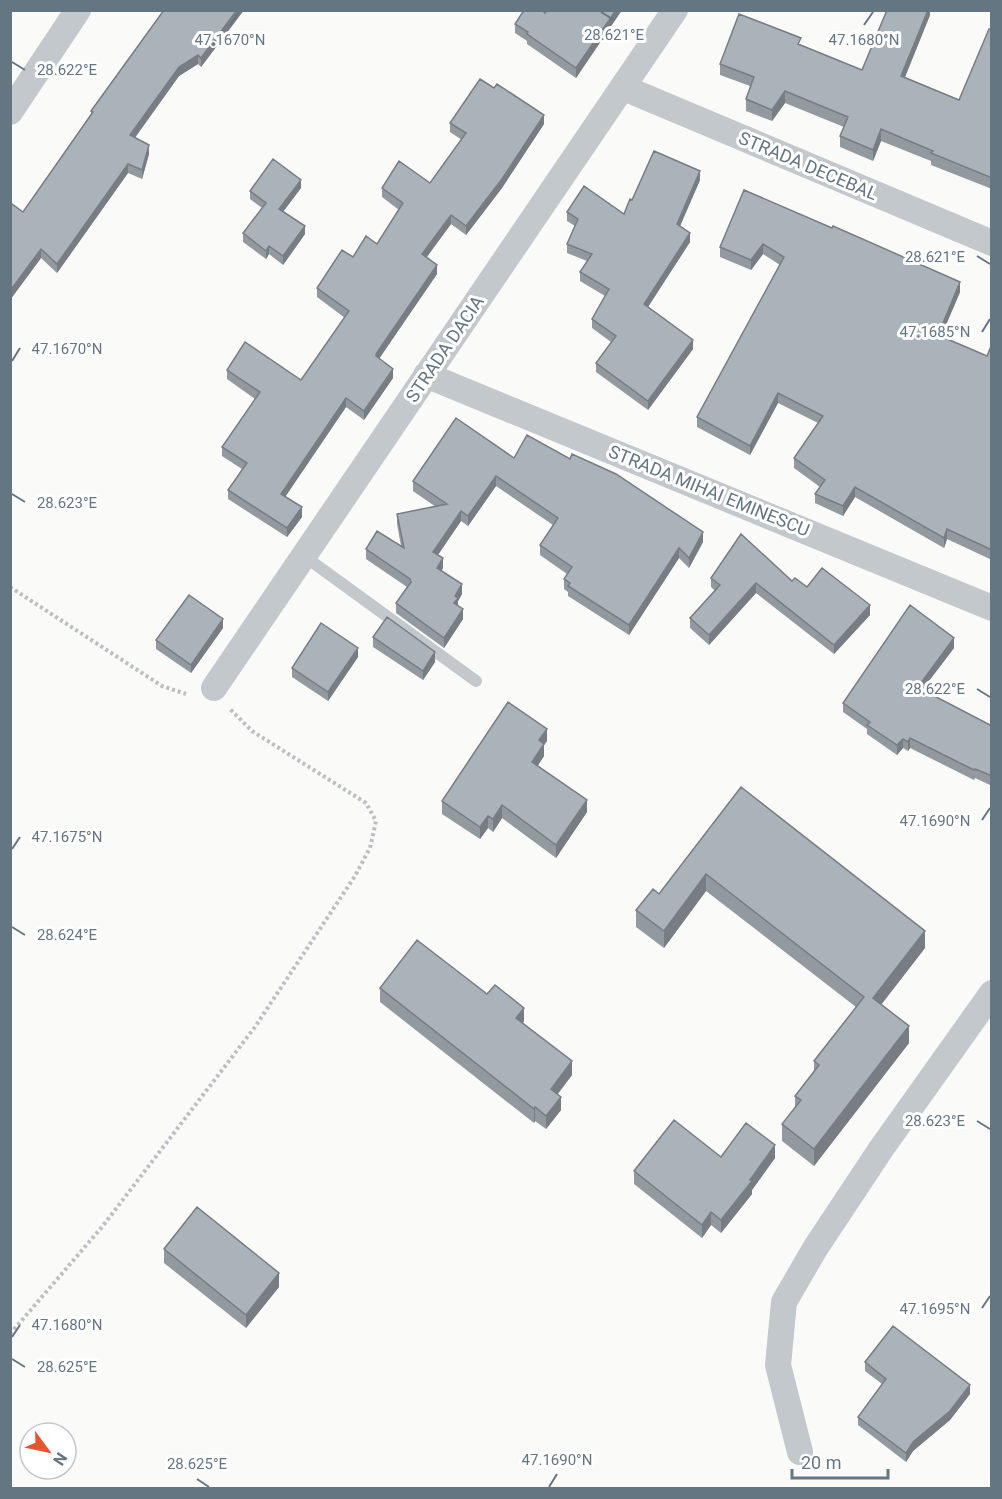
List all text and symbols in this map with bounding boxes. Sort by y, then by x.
text: 28.621°E [584,26,645,44]
text: 47.1670°N [195,31,265,49]
text: 47.1680°N [829,31,899,49]
text: 28.622°E [37,61,98,79]
street label: STRADA DECEBAL [736,127,881,204]
text: 28.621°E [905,248,966,266]
street label: STRADA DACIA [401,291,488,406]
text: 47.1685°N [900,323,970,341]
text: 47.1670°N [32,340,102,358]
street label: STRADA MIHAI EMINESCU [606,441,813,541]
text: 28.623°E [37,494,98,512]
text: 28.622°E [905,680,966,698]
text: 47.1690°N [900,812,970,830]
text: 47.1675°N [32,828,102,846]
text: 28.624°E [37,926,98,944]
text: 28.623°E [905,1112,966,1130]
text: 47.1695°N [900,1300,970,1318]
text: 47.1680°N [32,1316,102,1334]
text: 28.625°E [37,1358,98,1376]
north arrow [18,1421,78,1481]
scale bar [792,1442,888,1480]
text: N [49,1449,71,1469]
text: 47.1690°N [522,1451,592,1469]
text: 20 m [801,1452,841,1473]
text: 28.625°E [167,1455,228,1473]

